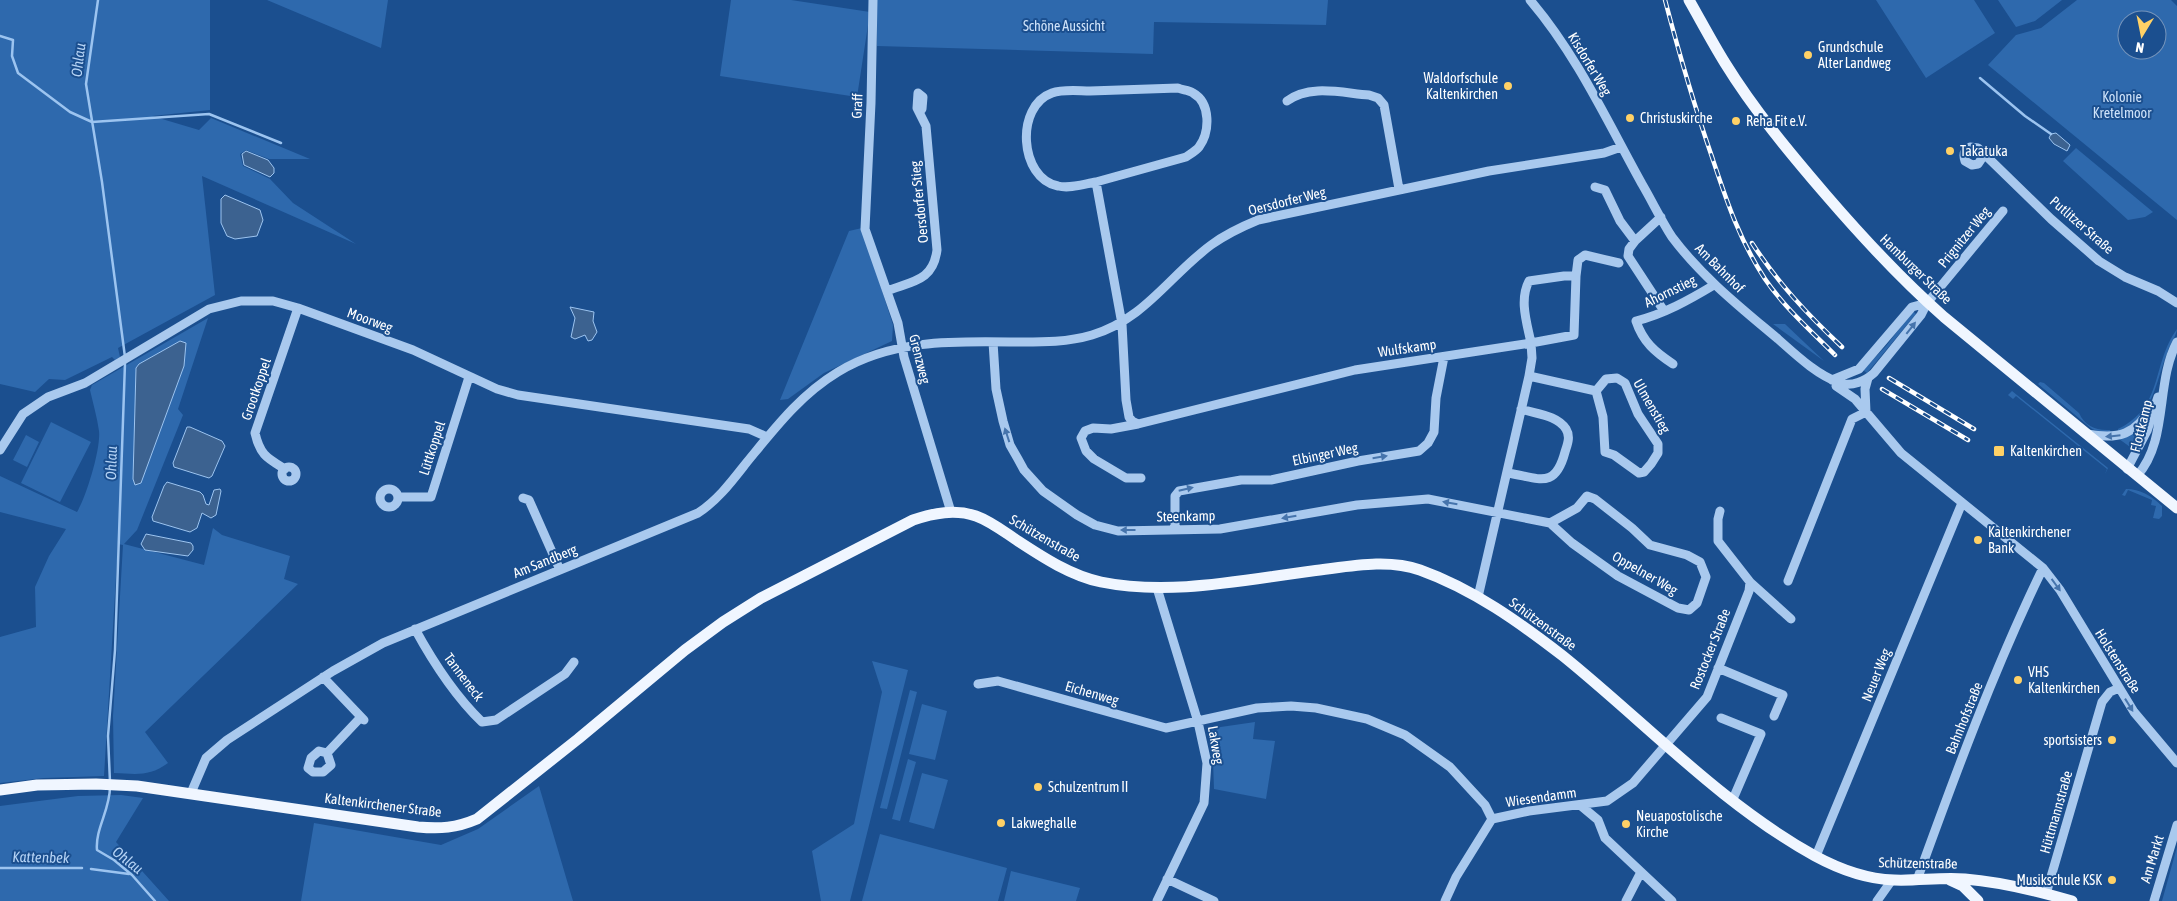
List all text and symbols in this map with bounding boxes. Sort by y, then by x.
north arrow [2117,10,2167,60]
park label: Schöne Aussicht [1023,18,1105,34]
street label: Kisdorfer Weg [1565,30,1615,98]
place label: Grundschule Alter Landweg [1818,39,1891,71]
text: N [2134,39,2145,56]
water label: Ohlau [67,42,89,78]
marker: Grundschule Alter Landweg [1802,49,1814,61]
place label: Waldorfschule Kaltenkirchen [1424,70,1498,102]
marker: Waldorfschule Kaltenkirchen [1502,80,1514,92]
park label: Kolonie Kretelmoor [2093,89,2152,121]
street label: Graff [849,93,865,119]
place label: Christuskirche [1640,110,1713,126]
marker: Christuskirche [1624,112,1636,124]
place label: Reha Fit e.V. [1746,113,1807,129]
marker: Reha Fit e.V. [1730,115,1742,127]
place label: Takatuka [1960,143,2008,159]
marker: Takatuka [1944,145,1956,157]
street label: Oersdorfer Stieg [907,160,931,244]
street label: Oersdorfer Weg [1247,184,1327,218]
street label: Putlitzer Straße [2047,193,2117,257]
street label: Prignitzer Weg [1935,203,1993,271]
street label: Hamburger Straße [1877,231,1955,307]
street label: Am Bahnhof [1692,240,1748,296]
street label: Ahornstieg [1641,272,1699,310]
street label: Moorweg [345,304,395,336]
one-way arrow [1906,322,1917,335]
street label: Grenzweg [906,333,934,385]
street label: Wulfskamp [1377,336,1437,360]
street label: Grootkoppel [238,356,274,422]
street label: Ulmenstieg [1630,376,1674,436]
street label: Flottkamp [2127,398,2155,454]
street label: Lüttkoppel [416,419,448,477]
one-way arrow [1003,428,1011,443]
one-way arrow [2105,432,2121,440]
street label: Elbinger Weg [1291,439,1359,469]
place label: Kaltenkirchen [2010,443,2082,459]
marker: Kaltenkirchen [1992,444,2006,458]
water label: Ohlau [102,446,120,480]
one-way arrow [1373,453,1389,461]
one-way arrow [1179,485,1194,493]
one-way arrow [1442,498,1458,506]
street label: Steenkamp [1157,507,1216,525]
street label: Schützenstraße [1007,511,1083,565]
one-way arrow [1281,514,1297,522]
place label: Kaltenkirchener Bank [1988,524,2071,556]
one-way arrow [1120,527,1136,535]
marker: Kaltenkirchener Bank [1972,534,1984,546]
street label: Am Sandberg [511,541,579,581]
street label: Oppelner Weg [1609,548,1681,598]
one-way arrow [2051,578,2061,592]
street label: Schützenstraße [1506,594,1580,654]
street label: Rostocker Straße [1687,606,1733,692]
street label: Holstenstraße [2092,626,2144,696]
street label: Neuer Weg [1858,646,1894,704]
street label: Tanneneck [441,650,487,704]
place label: VHS Kaltenkirchen [2028,664,2100,696]
marker: VHS Kaltenkirchen [2012,674,2024,686]
street label: Eichenweg [1063,678,1121,708]
street label: Bahnhofstraße [1942,680,1986,756]
one-way arrow [2125,698,2134,711]
street label: Lakweg [1205,725,1227,765]
place label: sportsisters [2043,732,2102,748]
marker: sportsisters [2106,734,2118,746]
street label: Hüttmannstraße [2037,769,2075,855]
place label: Schulzentrum II [1048,779,1128,795]
marker: Schulzentrum II [1032,781,1044,793]
street label: Wiesendamm [1505,784,1577,810]
street label: Kaltenkirchener Straße [324,790,442,820]
place label: Neuapostolische Kirche [1636,808,1723,840]
place label: Lakweghalle [1011,815,1077,831]
marker: Lakweghalle [995,817,1007,829]
marker: Neuapostolische Kirche [1620,818,1632,830]
street label: Am Markt [2137,833,2167,885]
water label: Ohlau [109,843,147,877]
water label: Kattenbek [12,848,70,866]
street label: Schützenstraße [1878,854,1958,872]
place label: Musikschule KSK [2016,872,2102,888]
marker: Musikschule KSK [2106,874,2118,886]

